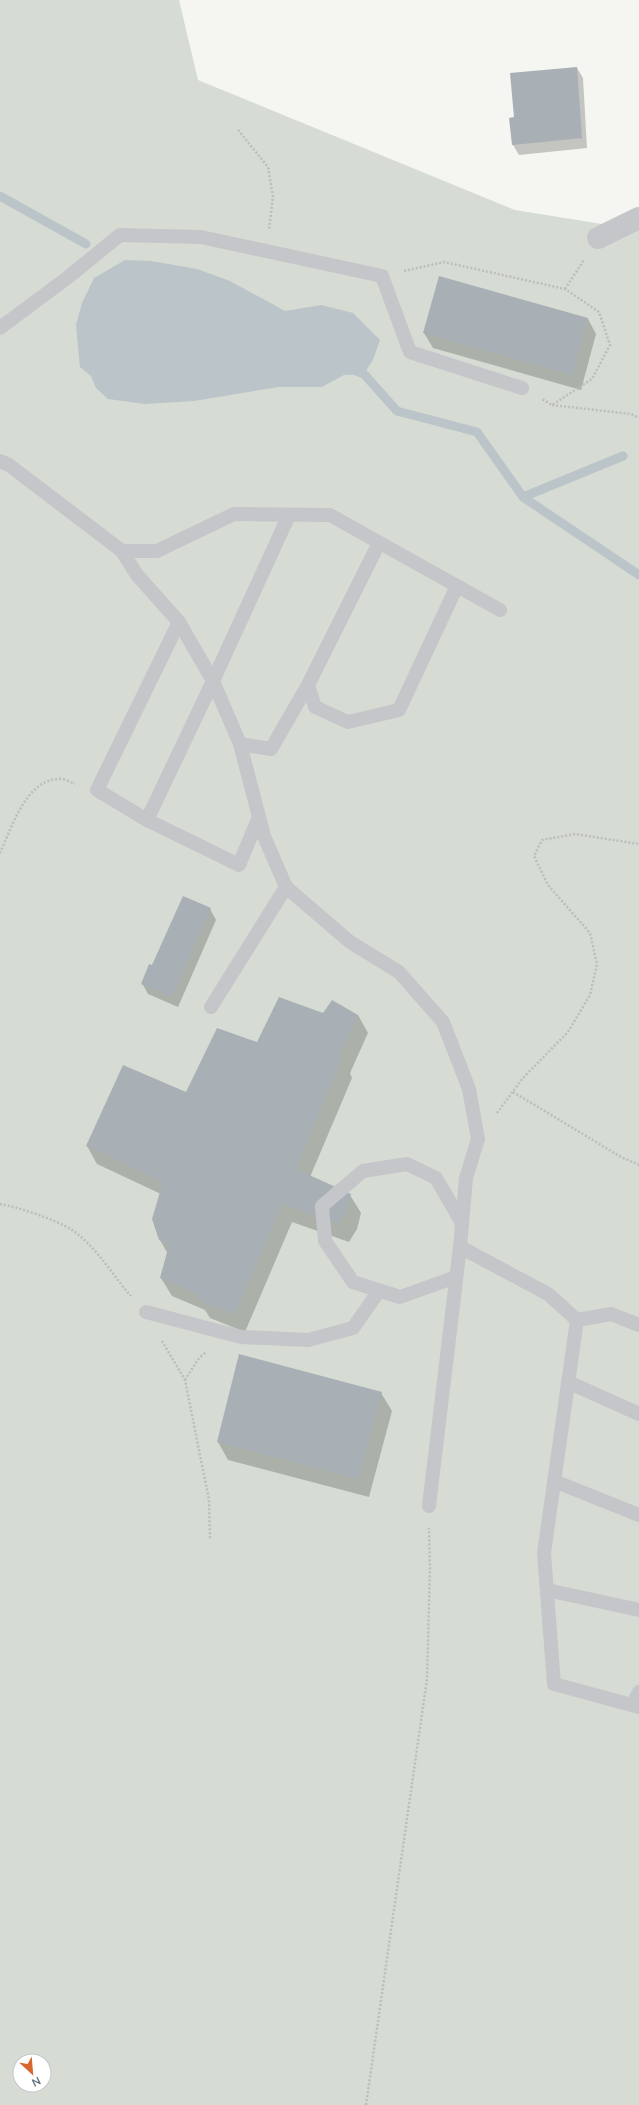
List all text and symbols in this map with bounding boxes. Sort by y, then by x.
north arrow [12,2053,52,2093]
text: N [29,2073,43,2090]

